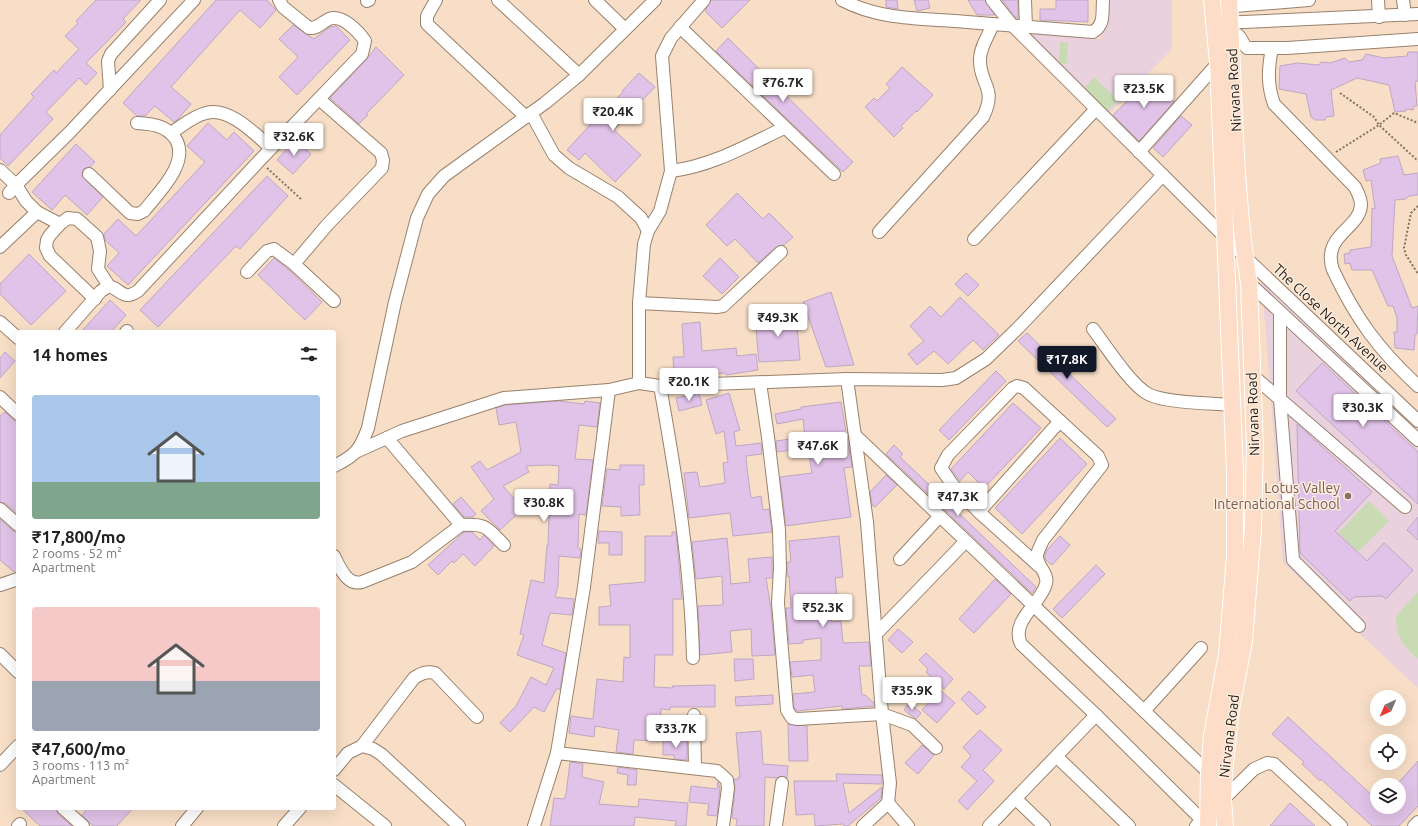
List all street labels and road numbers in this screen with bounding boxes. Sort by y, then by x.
street label: Nirvana Road [1224,48,1244,132]
street label: The Close North Avenue [1270,260,1392,376]
street label: Nirvana Road [1244,372,1262,456]
street label: Nirvana Road [1216,693,1242,779]

